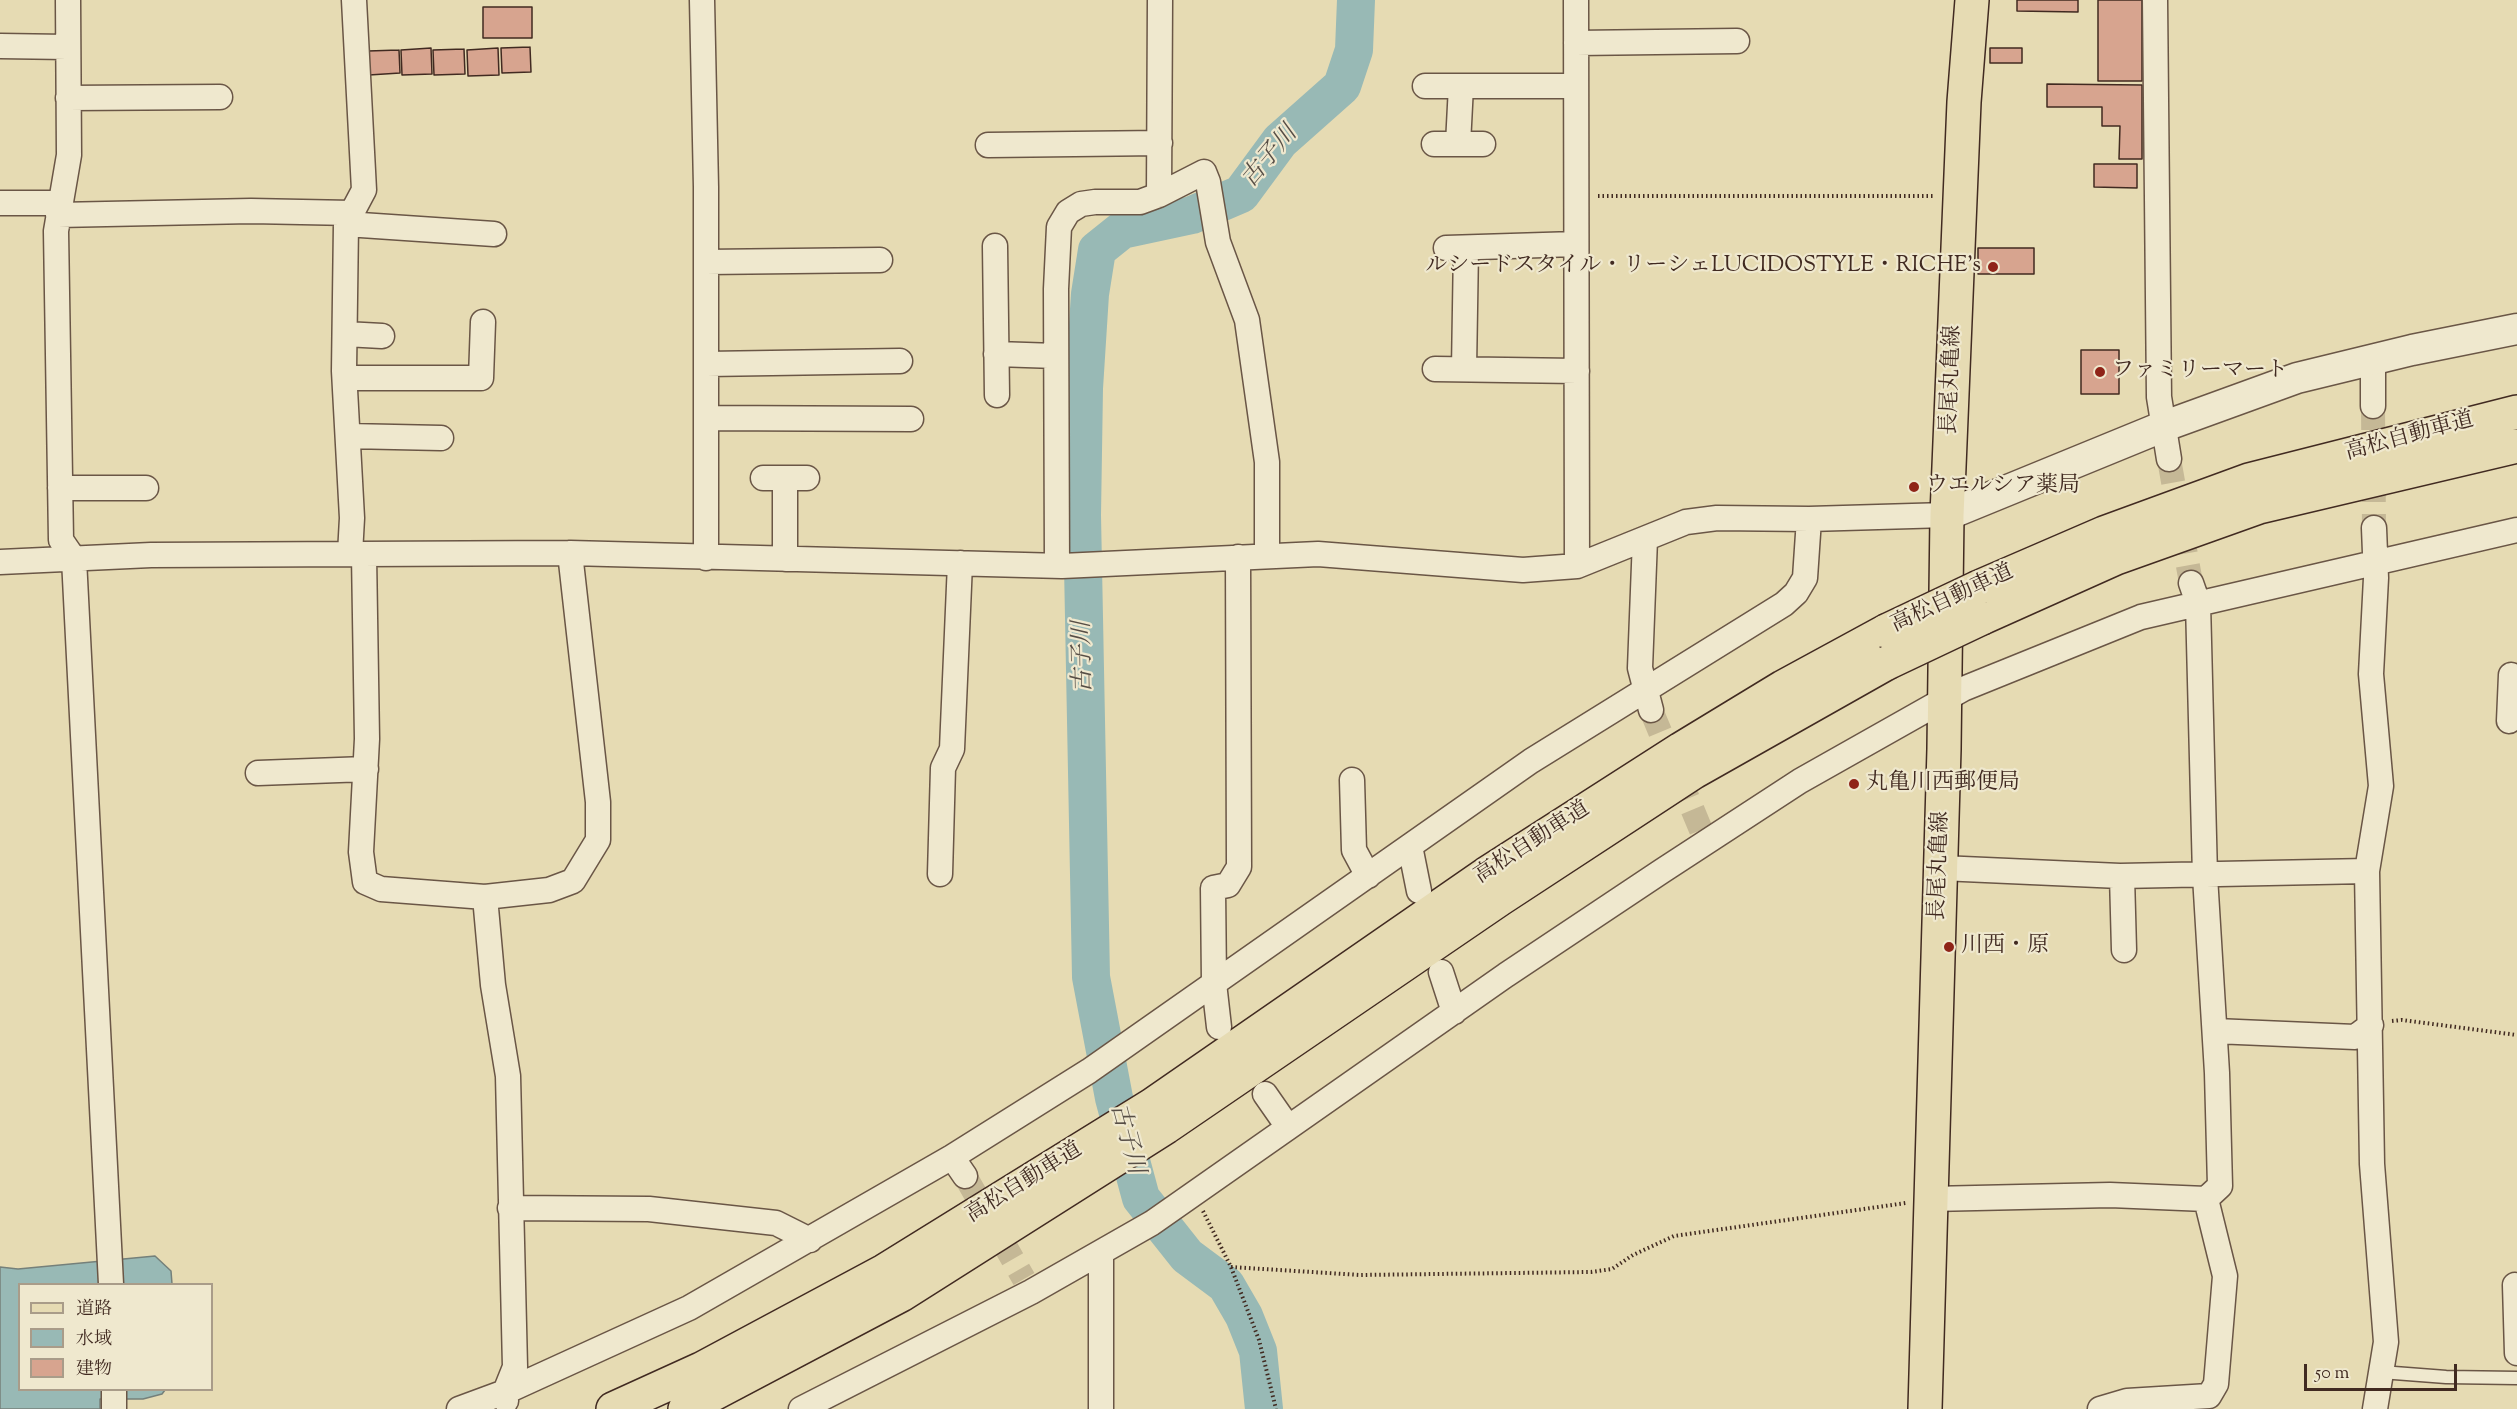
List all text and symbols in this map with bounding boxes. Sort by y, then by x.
water label: 古子川 [1237,121,1305,195]
place label: ルシードスタイル・リーシェLUCIDOSTYLE・RICHE's [1425,254,1981,280]
marker: ルシードスタイル・リーシェLUCIDOSTYLE・RICHE's [1986,260,2000,274]
street label: 長尾丸亀線 [1938,325,1968,435]
place label: ファミリーマート [2112,359,2288,385]
marker: ファミリーマート [2093,365,2107,379]
street label: 高松自動車道 [2343,408,2477,468]
place label: ウエルシア薬局 [1926,474,2080,500]
marker: ウエルシア薬局 [1907,480,1921,494]
street label: 高松自動車道 [1888,560,2018,640]
water label: 古子川 [1070,621,1100,693]
place label: 丸亀川西郵便局 [1866,771,2020,797]
marker: 丸亀川西郵便局 [1847,777,1861,791]
street label: 高松自動車道 [1470,797,1596,891]
street label: 長尾丸亀線 [1926,811,1956,921]
place label: 川西・原 [1961,934,2049,960]
marker: 川西・原 [1942,940,1956,954]
water label: 古子川 [1102,1100,1148,1178]
street label: 高松自動車道 [962,1138,1088,1230]
legend [18,1283,213,1391]
text: 道路 [76,1297,112,1323]
text: 水域 [76,1327,112,1353]
scale bar [2307,1352,2460,1390]
text: 建物 [76,1357,112,1383]
text: 50 m [2315,1361,2349,1387]

